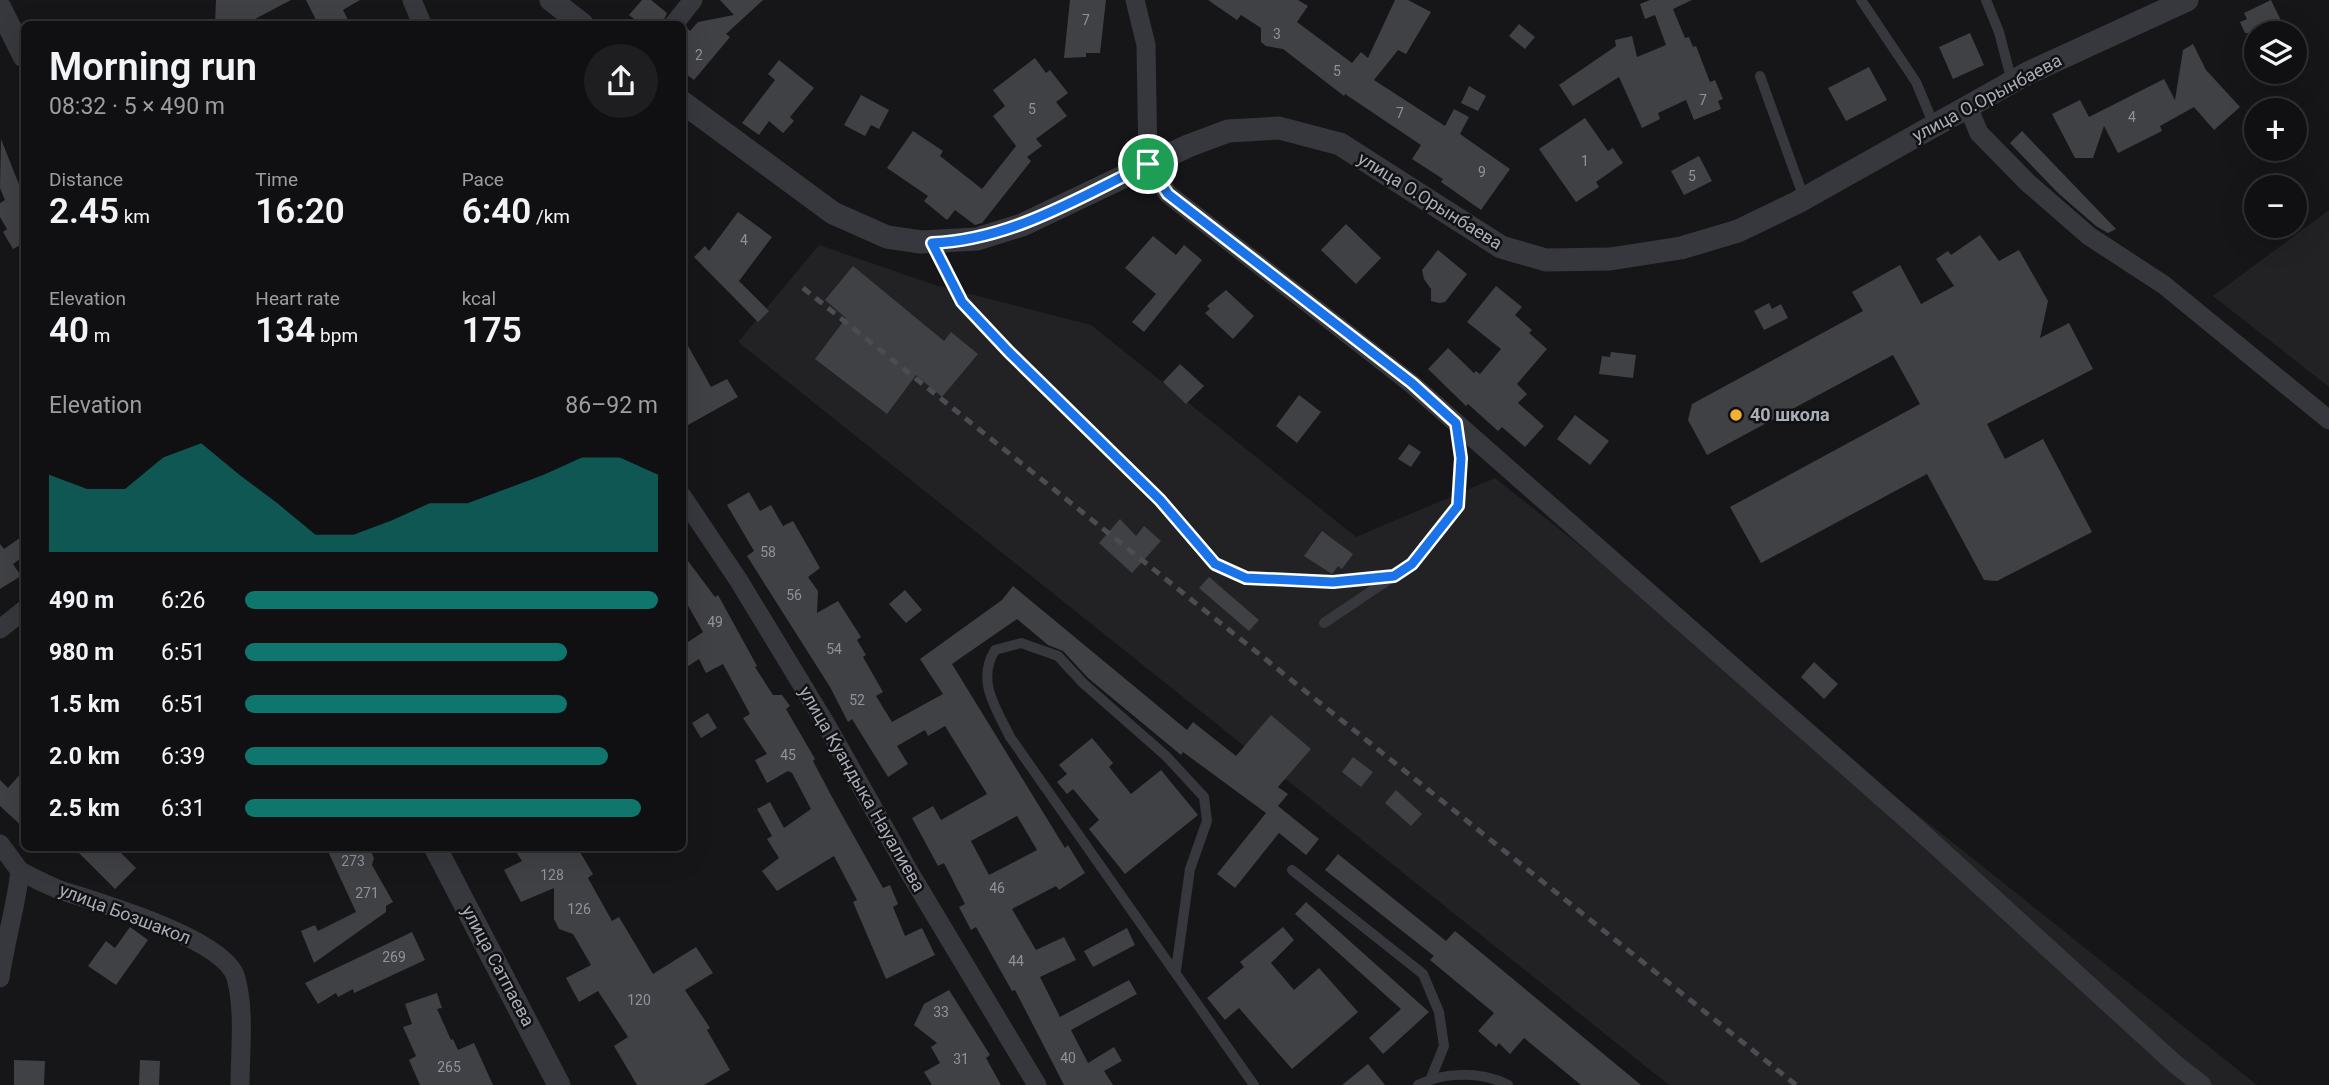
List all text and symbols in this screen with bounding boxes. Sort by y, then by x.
house number: 7 [1082,12,1090,28]
map controls [2244,21,2307,238]
button: layers [2244,21,2307,84]
house number: 3 [1273,26,1281,42]
button: share [584,44,658,118]
text: Morning run [49,45,257,89]
house number: 2 [695,47,703,63]
street label: улица О.Орынбаева [1908,49,2065,146]
house number: 5 [1333,63,1341,79]
house number: 7 [1699,92,1707,108]
text: 08:32 · 5 × 490 m [49,93,225,120]
button: + [2244,98,2307,161]
house number: 5 [1028,101,1036,117]
house number: 7 [1396,105,1404,121]
house number: 4 [2128,109,2136,125]
pin [1118,134,1178,194]
icon: arrive [1129,145,1167,183]
street label: улица О.Орынбаева [1354,148,1506,254]
house number: 1 [1581,153,1589,169]
house number: 9 [1478,164,1486,180]
text: Distance [49,168,123,191]
text: Time [255,168,298,191]
text: Pace [462,168,504,191]
house number: 5 [1688,168,1696,184]
button: − [2244,175,2307,238]
text: 2.45 [49,191,119,232]
text: 16:20 [255,191,345,232]
text: 6:40 [462,191,531,232]
text: km [119,205,150,228]
text: /km [531,205,570,228]
house number: 4 [740,232,748,248]
text: Elevation [49,287,126,310]
text: Heart rate [255,287,340,310]
text: kcal [462,287,496,310]
text: 40 [49,310,89,351]
text: 134 [255,310,315,351]
text: 175 [462,310,522,351]
text: m [89,324,110,347]
text: bpm [315,324,358,347]
text: Elevation [49,392,142,419]
text: 86–92 m [565,392,658,419]
place label: 40 школа [1750,404,1830,425]
marker: 40 школа [1728,407,1744,423]
house number: 58 [760,544,776,560]
text: 490 m [49,587,114,614]
text: 6:26 [161,587,205,614]
house number: 56 [786,587,802,603]
house number: 49 [707,614,723,630]
text: 980 m [49,639,114,666]
text: 6:51 [161,639,205,666]
house number: 54 [826,641,842,657]
street label: улица Куандыка Науалиева [795,682,930,895]
text: 1.5 km [49,691,120,718]
text: 6:51 [161,691,205,718]
house number: 52 [849,692,865,708]
text: 2.0 km [49,743,120,770]
text: 6:39 [161,743,205,770]
house number: 45 [780,747,796,763]
text: 2.5 km [49,795,120,822]
text: 6:31 [161,795,205,822]
house number: 273 [341,853,365,869]
house number: 128 [540,867,564,883]
street label: улица Бозшакол [57,879,194,948]
house number: 46 [989,880,1005,896]
house number: 271 [355,885,379,901]
house number: 126 [567,901,591,917]
street label: улица Сатпаева [458,902,539,1030]
house number: 269 [382,949,406,965]
house number: 44 [1008,953,1024,969]
house number: 120 [627,992,651,1008]
house number: 33 [933,1004,949,1020]
house number: 40 [1060,1050,1076,1066]
house number: 31 [953,1051,969,1067]
house number: 265 [437,1059,461,1075]

